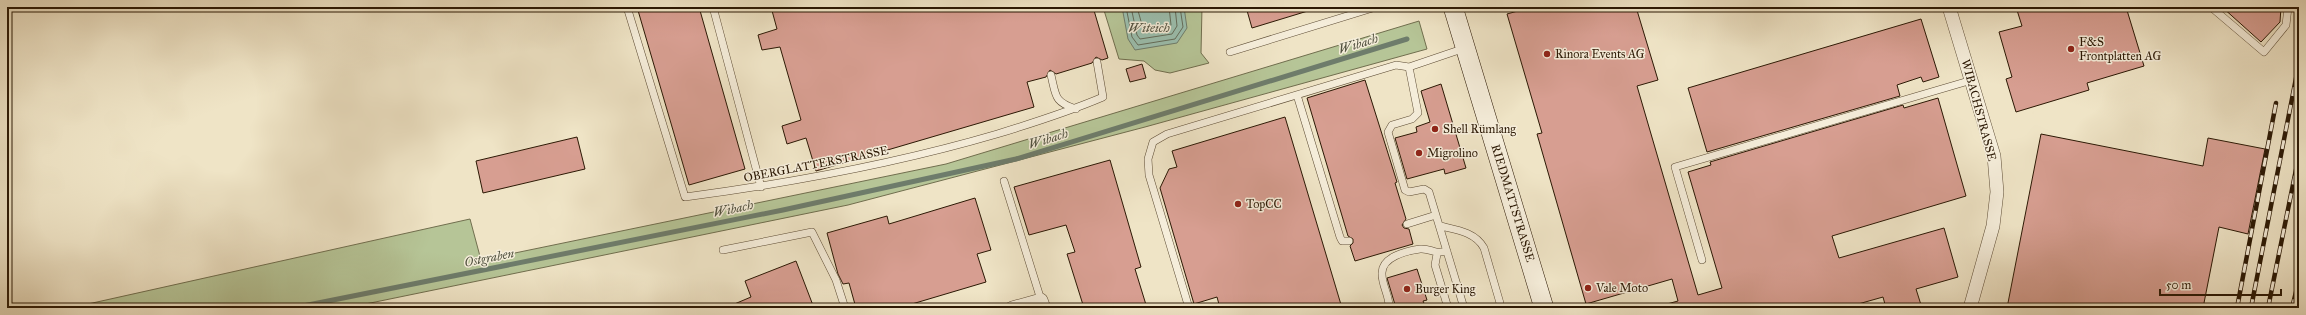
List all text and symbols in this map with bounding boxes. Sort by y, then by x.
water label: Witeich [1128,20,1170,36]
water label: Wibach [1336,30,1381,58]
place label: F&S Frontplatten AG [2079,35,2161,63]
marker: F&S Frontplatten AG [2066,44,2076,54]
place label: Rinora Events AG [1555,47,1645,61]
marker: Rinora Events AG [1542,49,1552,59]
street label: WIBACHSTRASSE [1959,58,1999,163]
place label: Shell Rümlang [1443,122,1516,137]
marker: Shell Rümlang [1430,124,1440,134]
water label: Wibach [1026,125,1071,153]
street label: RIEDMATTSTRASSE [1488,142,1538,264]
street label: OBERGLATTERSTRASSE [742,143,890,185]
place label: Migrolino [1427,146,1478,161]
marker: Migrolino [1414,148,1424,158]
water label: Wibach [712,197,755,221]
place label: TopCC [1246,197,1282,211]
marker: TopCC [1233,199,1243,209]
water label: Ostgraben [463,245,516,271]
scale bar [2160,271,2281,297]
text: 50 m [2166,278,2191,292]
place label: Vale Moto [1595,281,1648,295]
place label: Burger King [1415,282,1476,297]
marker: Vale Moto [1583,283,1593,293]
marker: Burger King [1402,284,1412,294]

